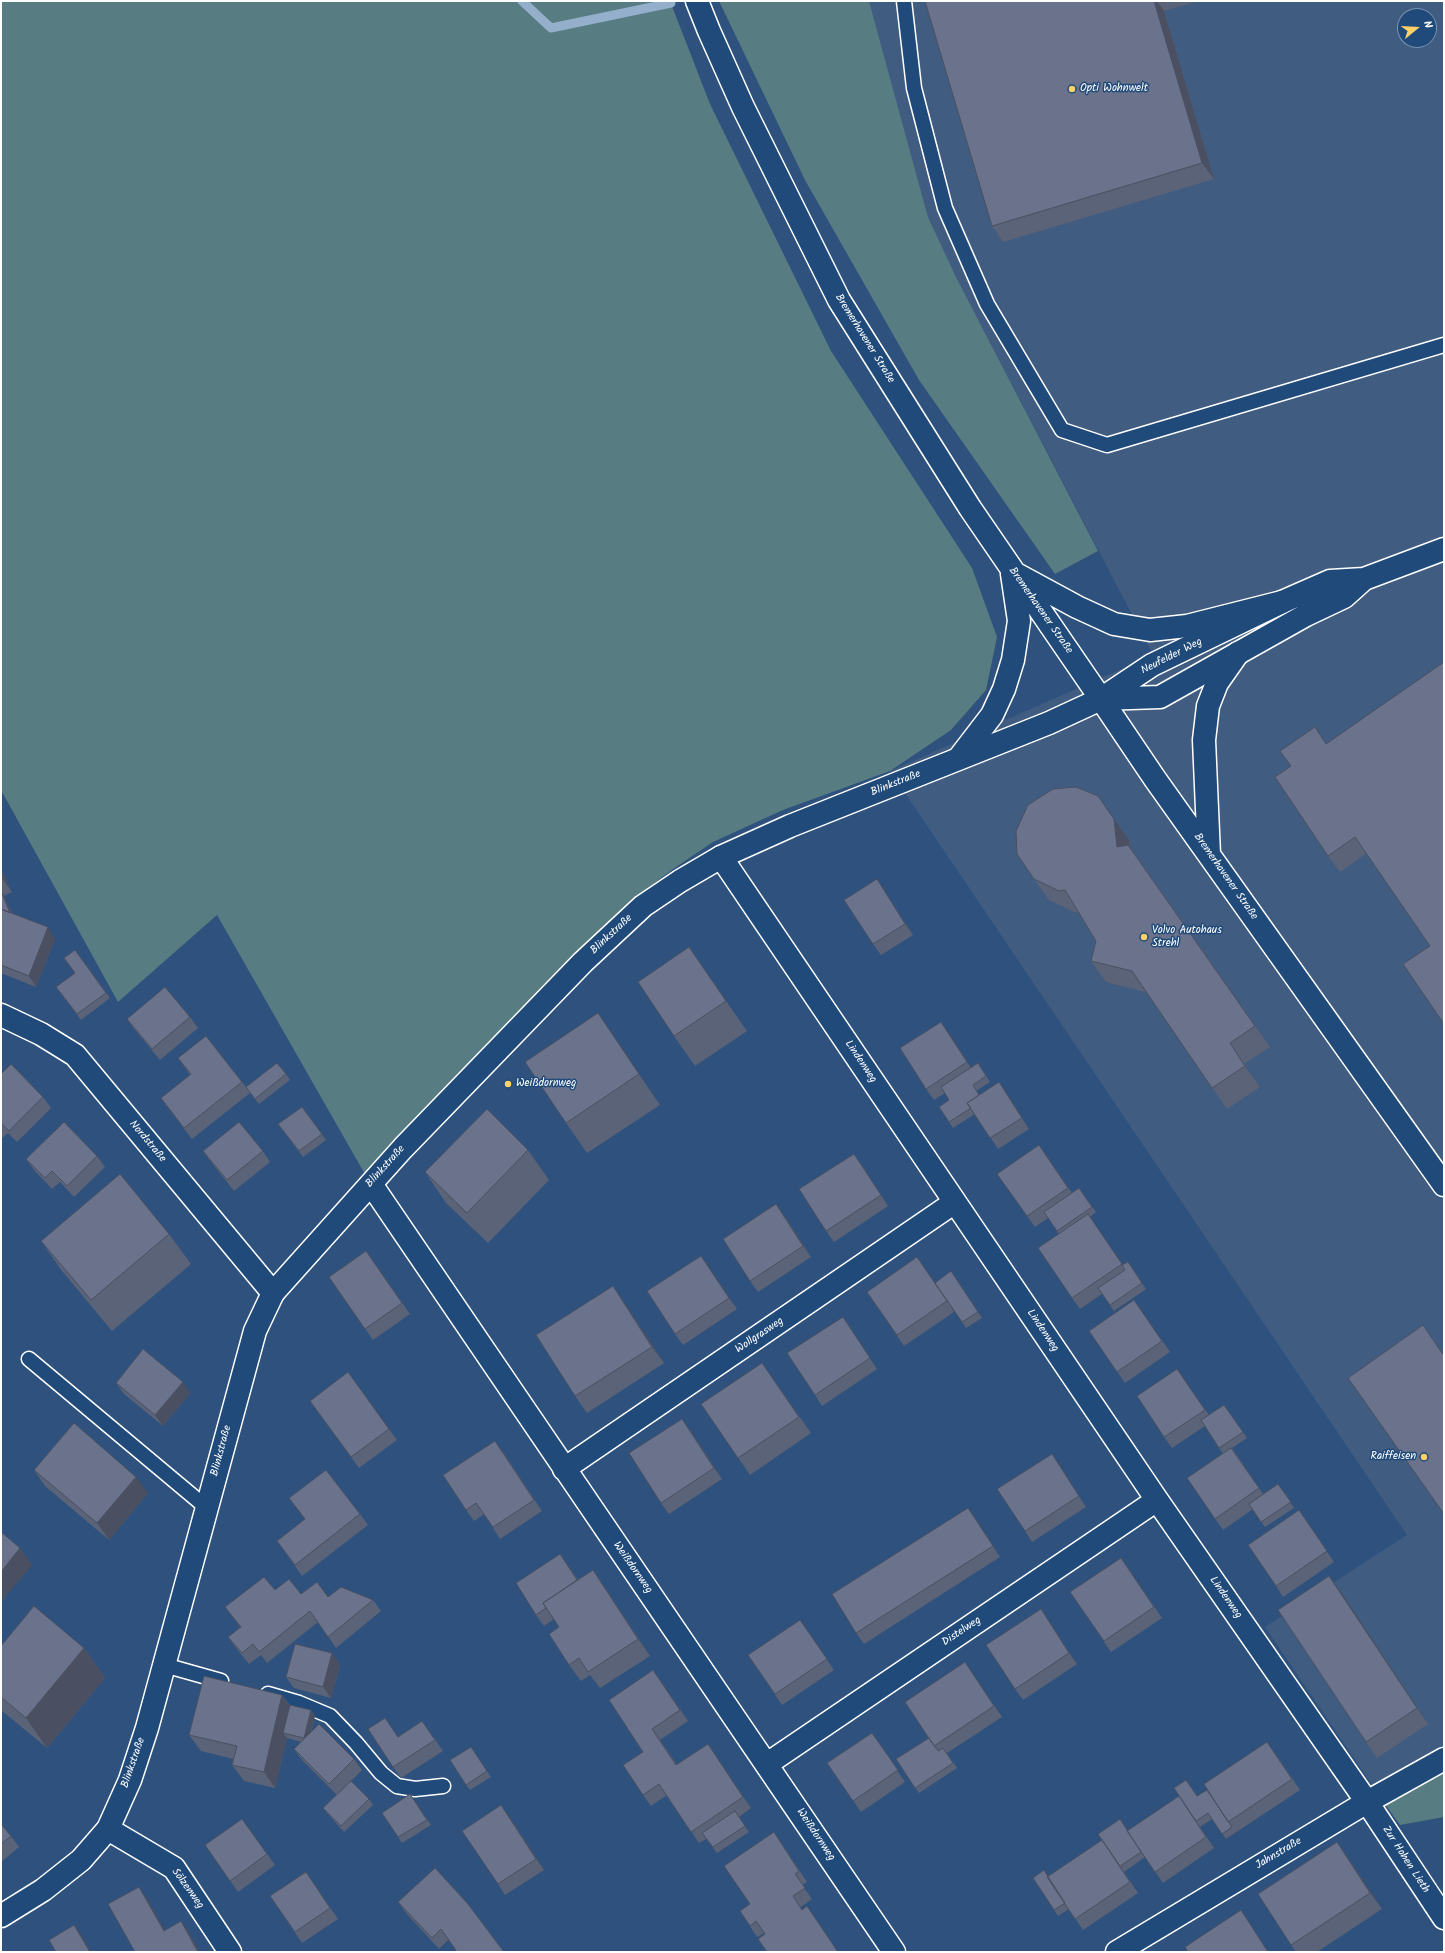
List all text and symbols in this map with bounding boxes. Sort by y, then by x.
north arrow [1397,8,1437,48]
text: N [1418,19,1437,31]
place label: Opti Wohnwelt [1080,82,1148,96]
marker: Opti Wohnwelt [1067,84,1077,94]
street label: Bremerhavener Straße [831,292,897,386]
street label: Bremerhavener Straße [1005,565,1075,657]
street label: Neufelder Weg [1139,636,1205,678]
street label: Blinkstraße [869,768,923,800]
street label: Bremerhavener Straße [1190,831,1260,923]
street label: Blinkstraße [588,912,636,958]
place label: Volvo Autohaus Strehl [1152,924,1222,950]
marker: Volvo Autohaus Strehl [1139,932,1149,942]
street label: Lindenweg [841,1038,879,1086]
place label: Weißdornweg [516,1077,576,1091]
marker: Weißdornweg [503,1079,513,1089]
street label: Nordstraße [126,1118,168,1166]
street label: Blinkstraße [364,1143,408,1191]
street label: Lindenweg [1023,1307,1061,1355]
street label: Wollgrasweg [733,1315,787,1357]
street label: Blinkstraße [209,1424,235,1478]
place label: Raiffeisen [1370,1450,1416,1464]
marker: Raiffeisen [1419,1452,1429,1462]
street label: Weißdornweg [609,1540,655,1596]
street label: Lindenweg [1206,1574,1244,1622]
street label: Distelweg [940,1614,984,1650]
street label: Blinkstraße [119,1736,149,1790]
street label: Weißdornweg [793,1806,837,1864]
street label: Zur Hohen Lieth [1378,1824,1432,1896]
street label: Jahnstraße [1254,1835,1304,1873]
street label: Sölzenweg [168,1866,206,1912]

